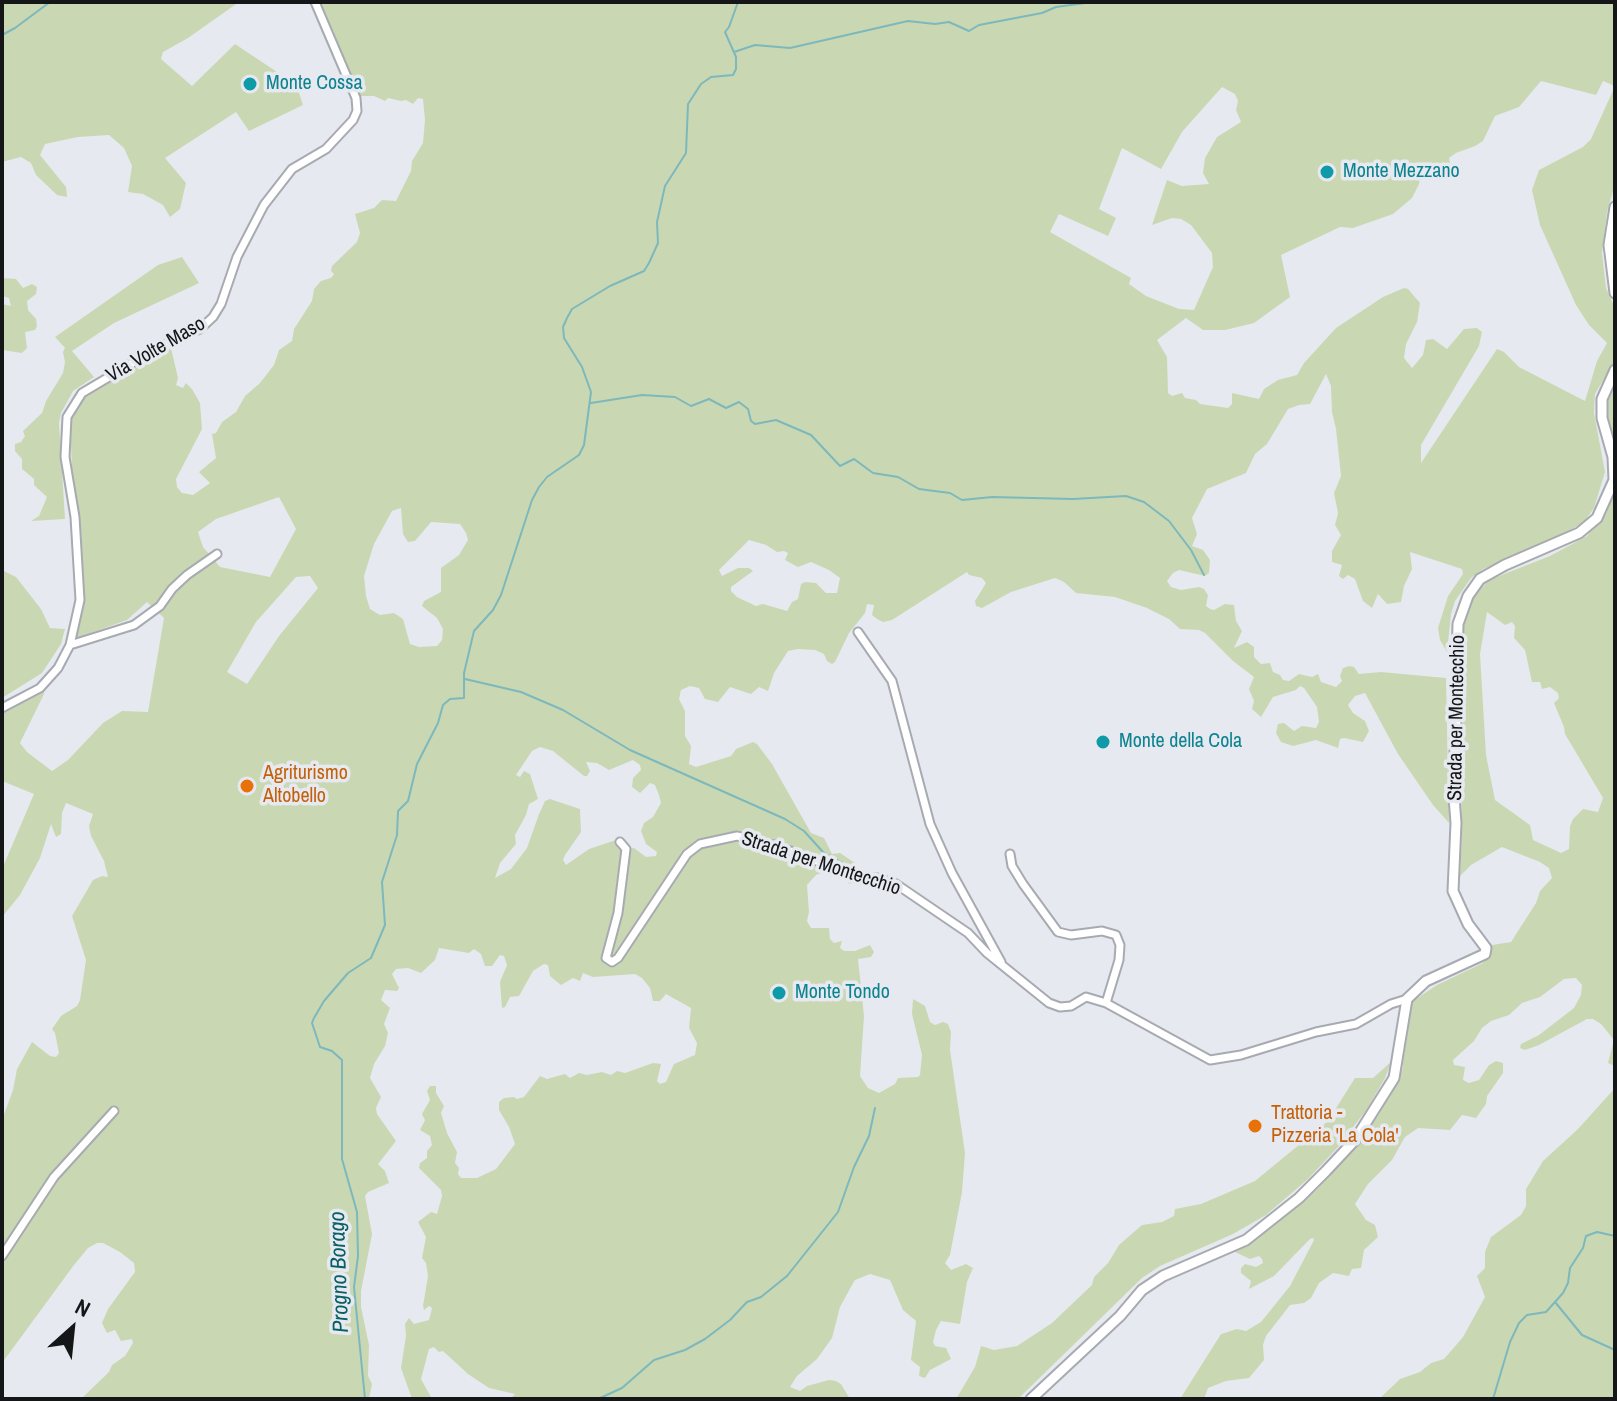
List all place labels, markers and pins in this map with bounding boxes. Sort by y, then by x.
place label: Monte Cossa [266,72,363,96]
marker: Monte Cossa [241,75,259,93]
place label: Monte Mezzano [1343,160,1460,184]
marker: Monte Mezzano [1318,163,1336,181]
place label: Monte della Cola [1119,730,1242,754]
marker: Monte della Cola [1094,733,1112,751]
place label: Agriturismo Altobello [263,762,348,809]
marker: Agriturismo Altobello [238,777,256,795]
place label: Monte Tondo [795,981,890,1005]
marker: Monte Tondo [770,984,788,1002]
place label: Trattoria - Pizzeria 'La Cola' [1271,1102,1399,1149]
marker: Trattoria - Pizzeria 'La Cola' [1246,1117,1264,1135]

